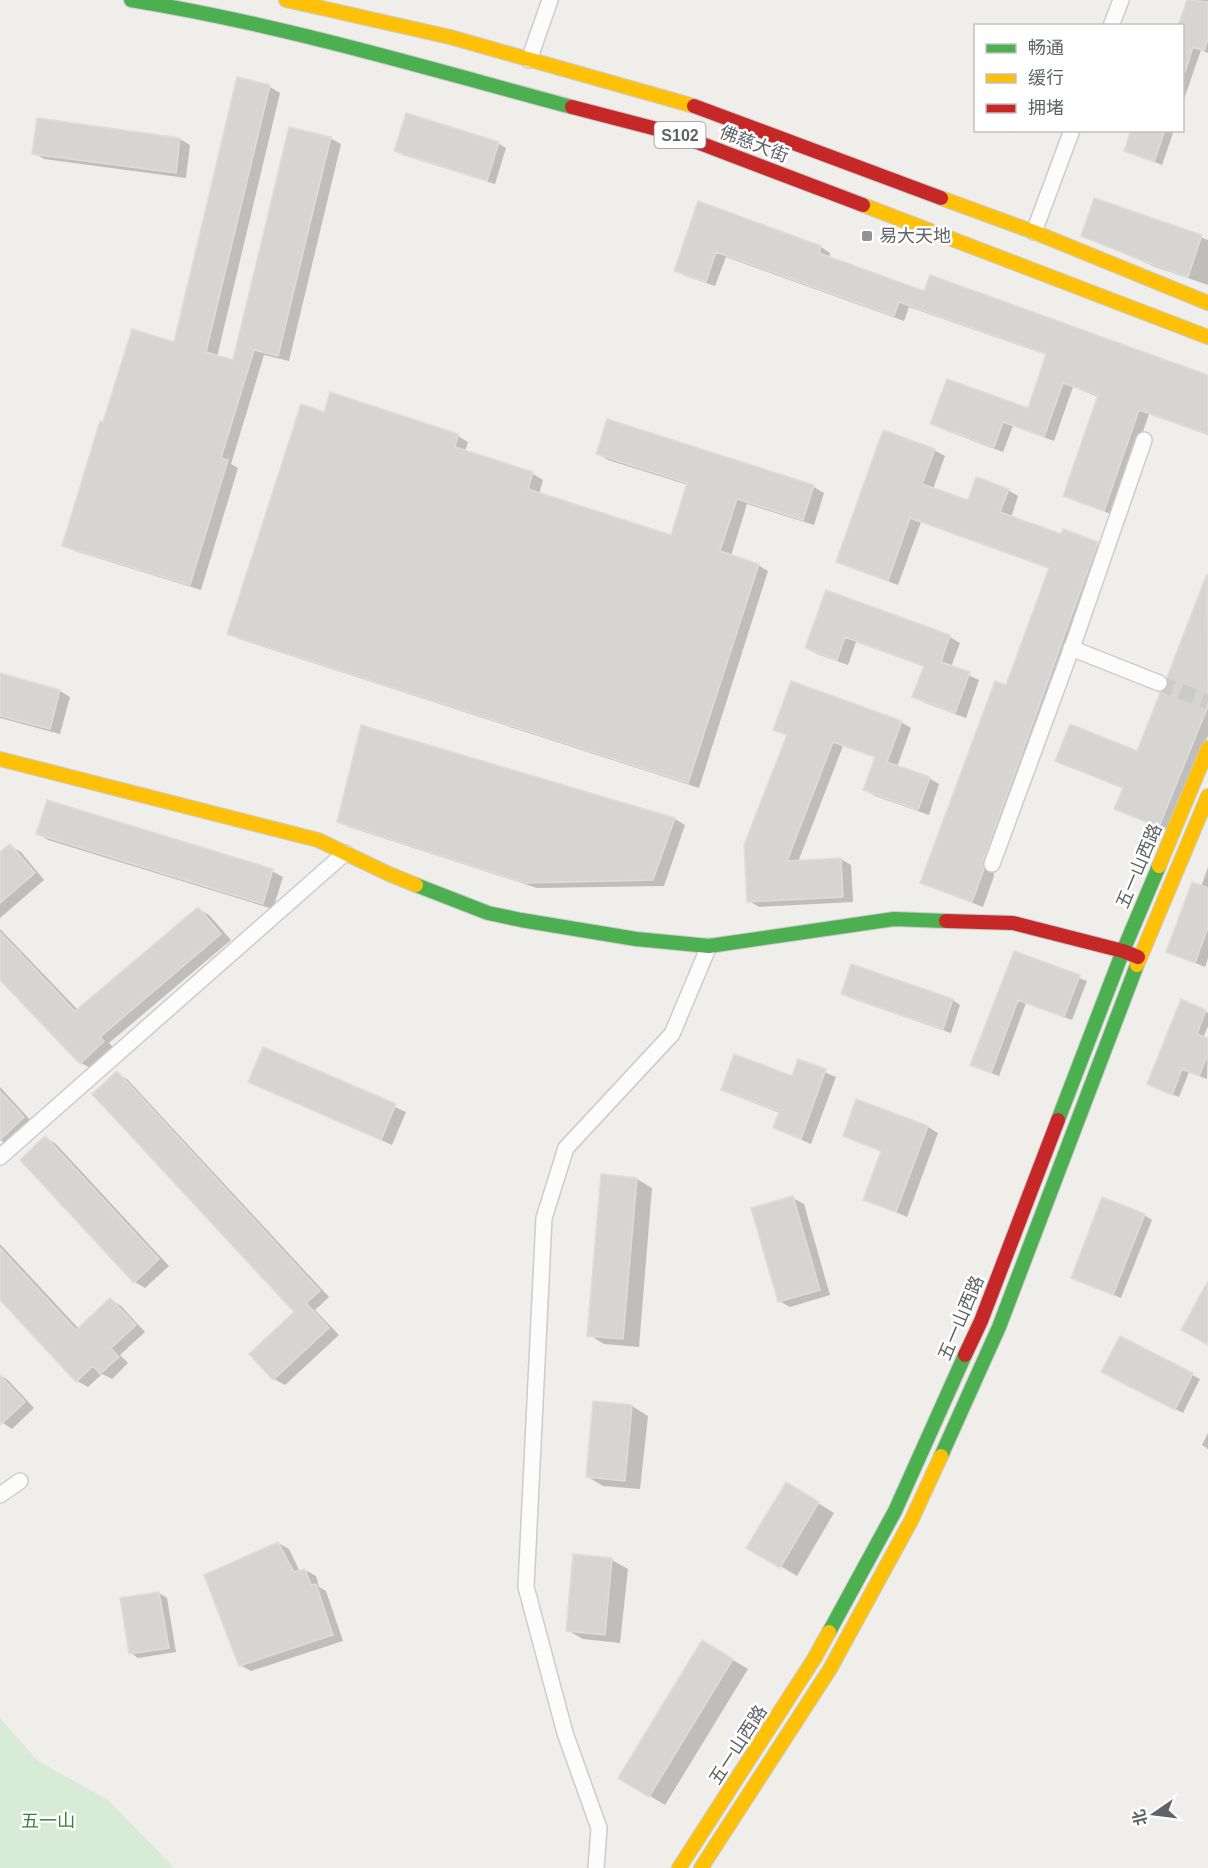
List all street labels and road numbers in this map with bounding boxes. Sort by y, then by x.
road number: S102 [654,122,706,148]
street label: 佛慈大街 [717,122,791,166]
street label: 五一山西路 [1112,821,1166,911]
street label: 五一山西路 [934,1273,988,1363]
street label: 五一山西路 [705,1702,771,1788]

